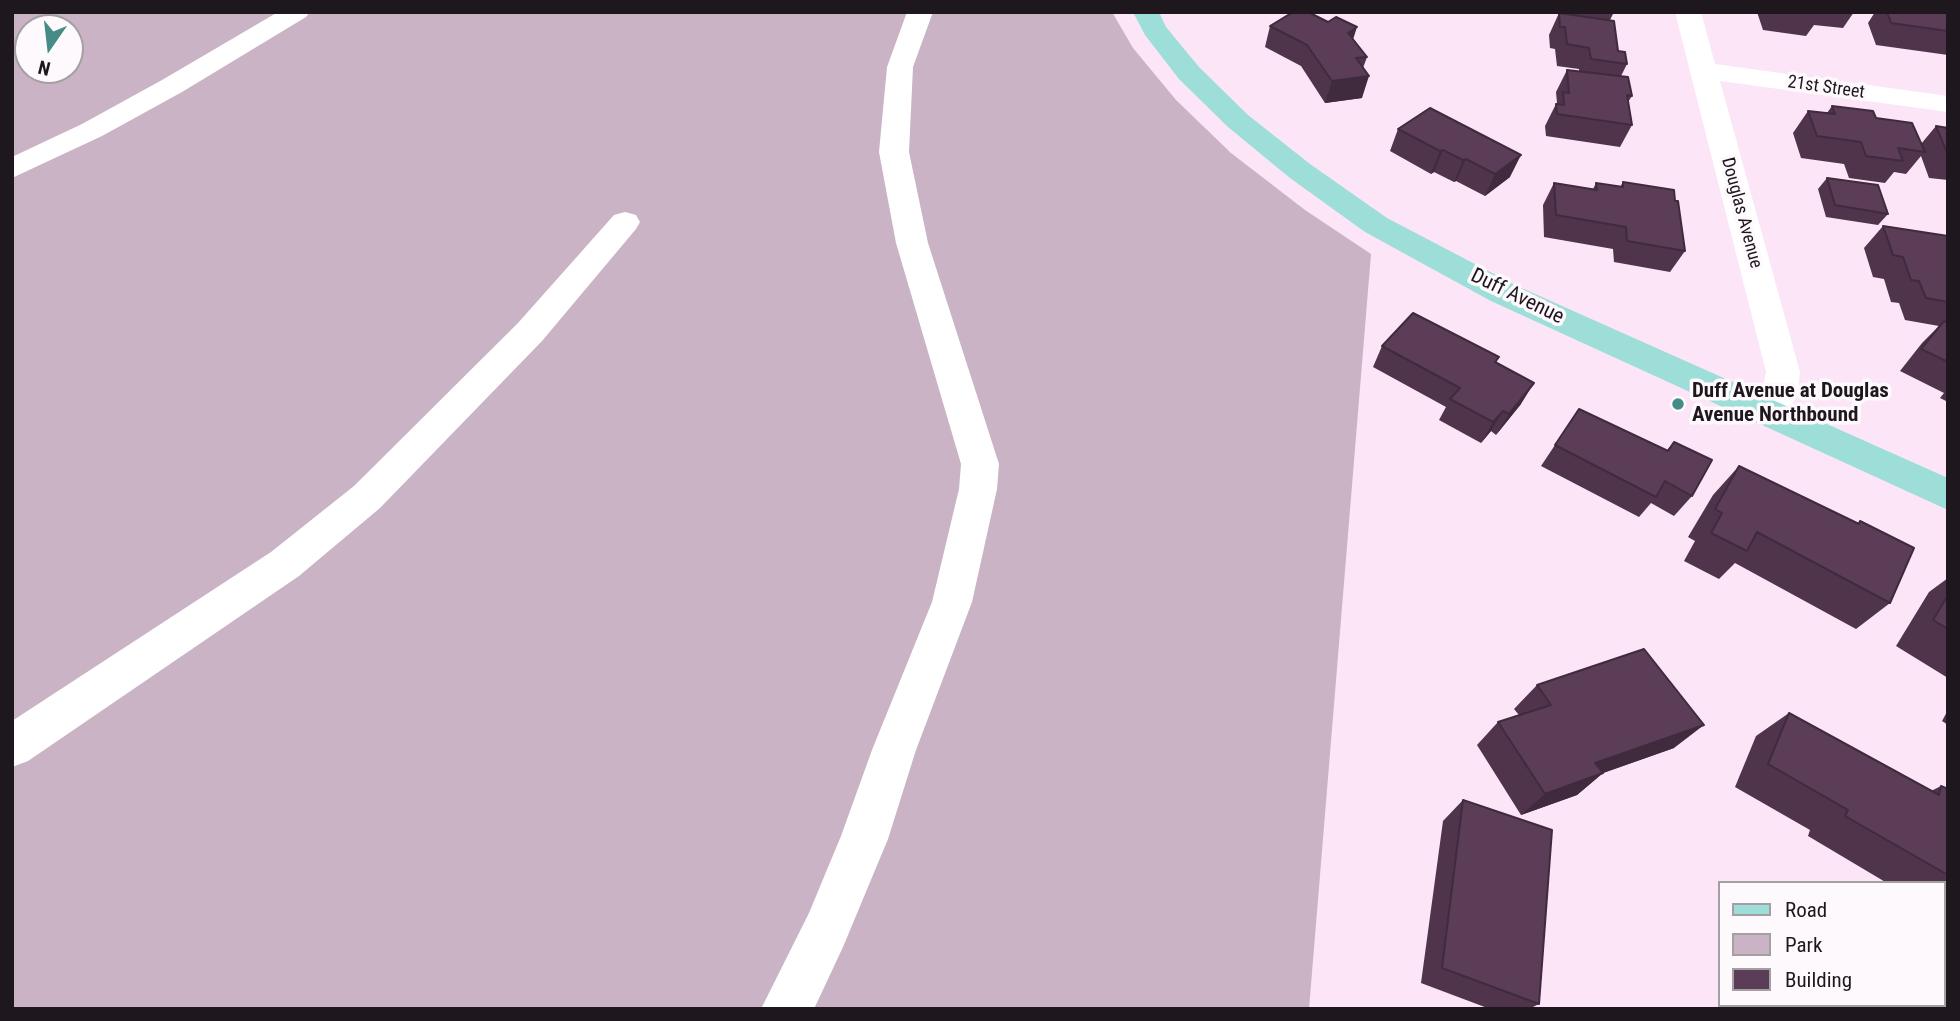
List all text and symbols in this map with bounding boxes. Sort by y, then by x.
north arrow [14,14,84,84]
text: N [36,55,53,80]
street label: 21st Street [1786,72,1866,104]
street label: Douglas Avenue [1716,155,1766,271]
street label: Duff Avenue [1466,264,1568,330]
place label: Duff Avenue at Douglas Avenue Northbound [1692,379,1889,429]
marker: Duff Avenue at Douglas Avenue Northbound [1670,396,1686,412]
legend [1718,881,1946,1007]
text: Road [1785,898,1827,922]
text: Park [1785,933,1822,957]
text: Building [1785,968,1852,992]

